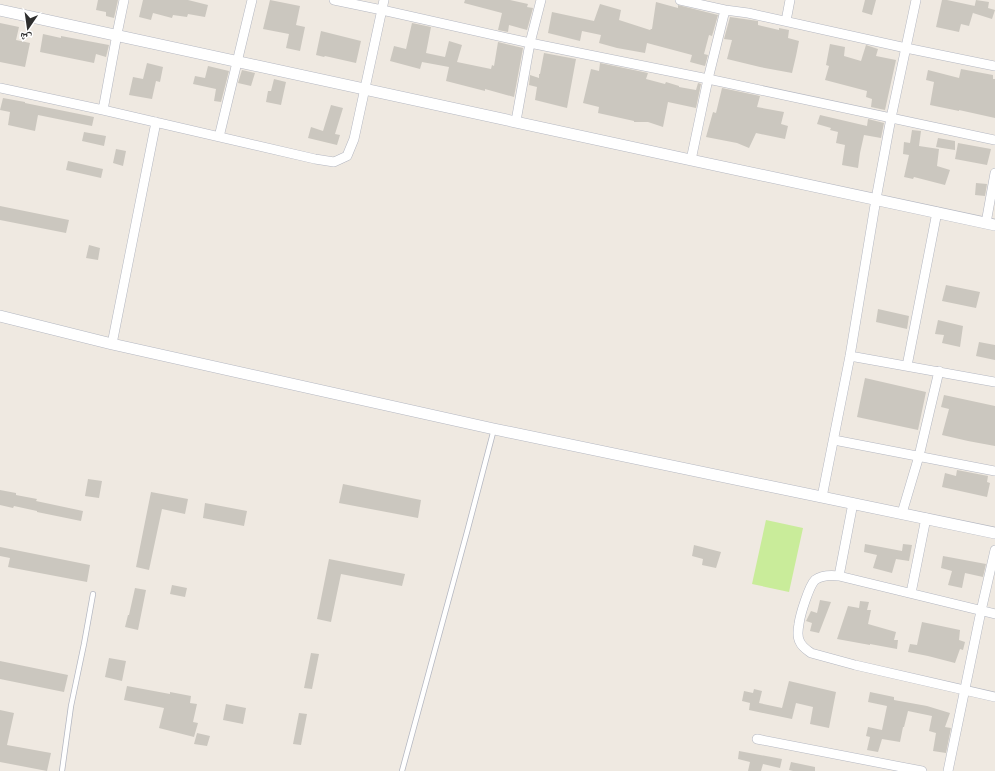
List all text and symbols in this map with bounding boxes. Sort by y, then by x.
north arrow [8,8,48,48]
text: ش [18,29,33,45]

